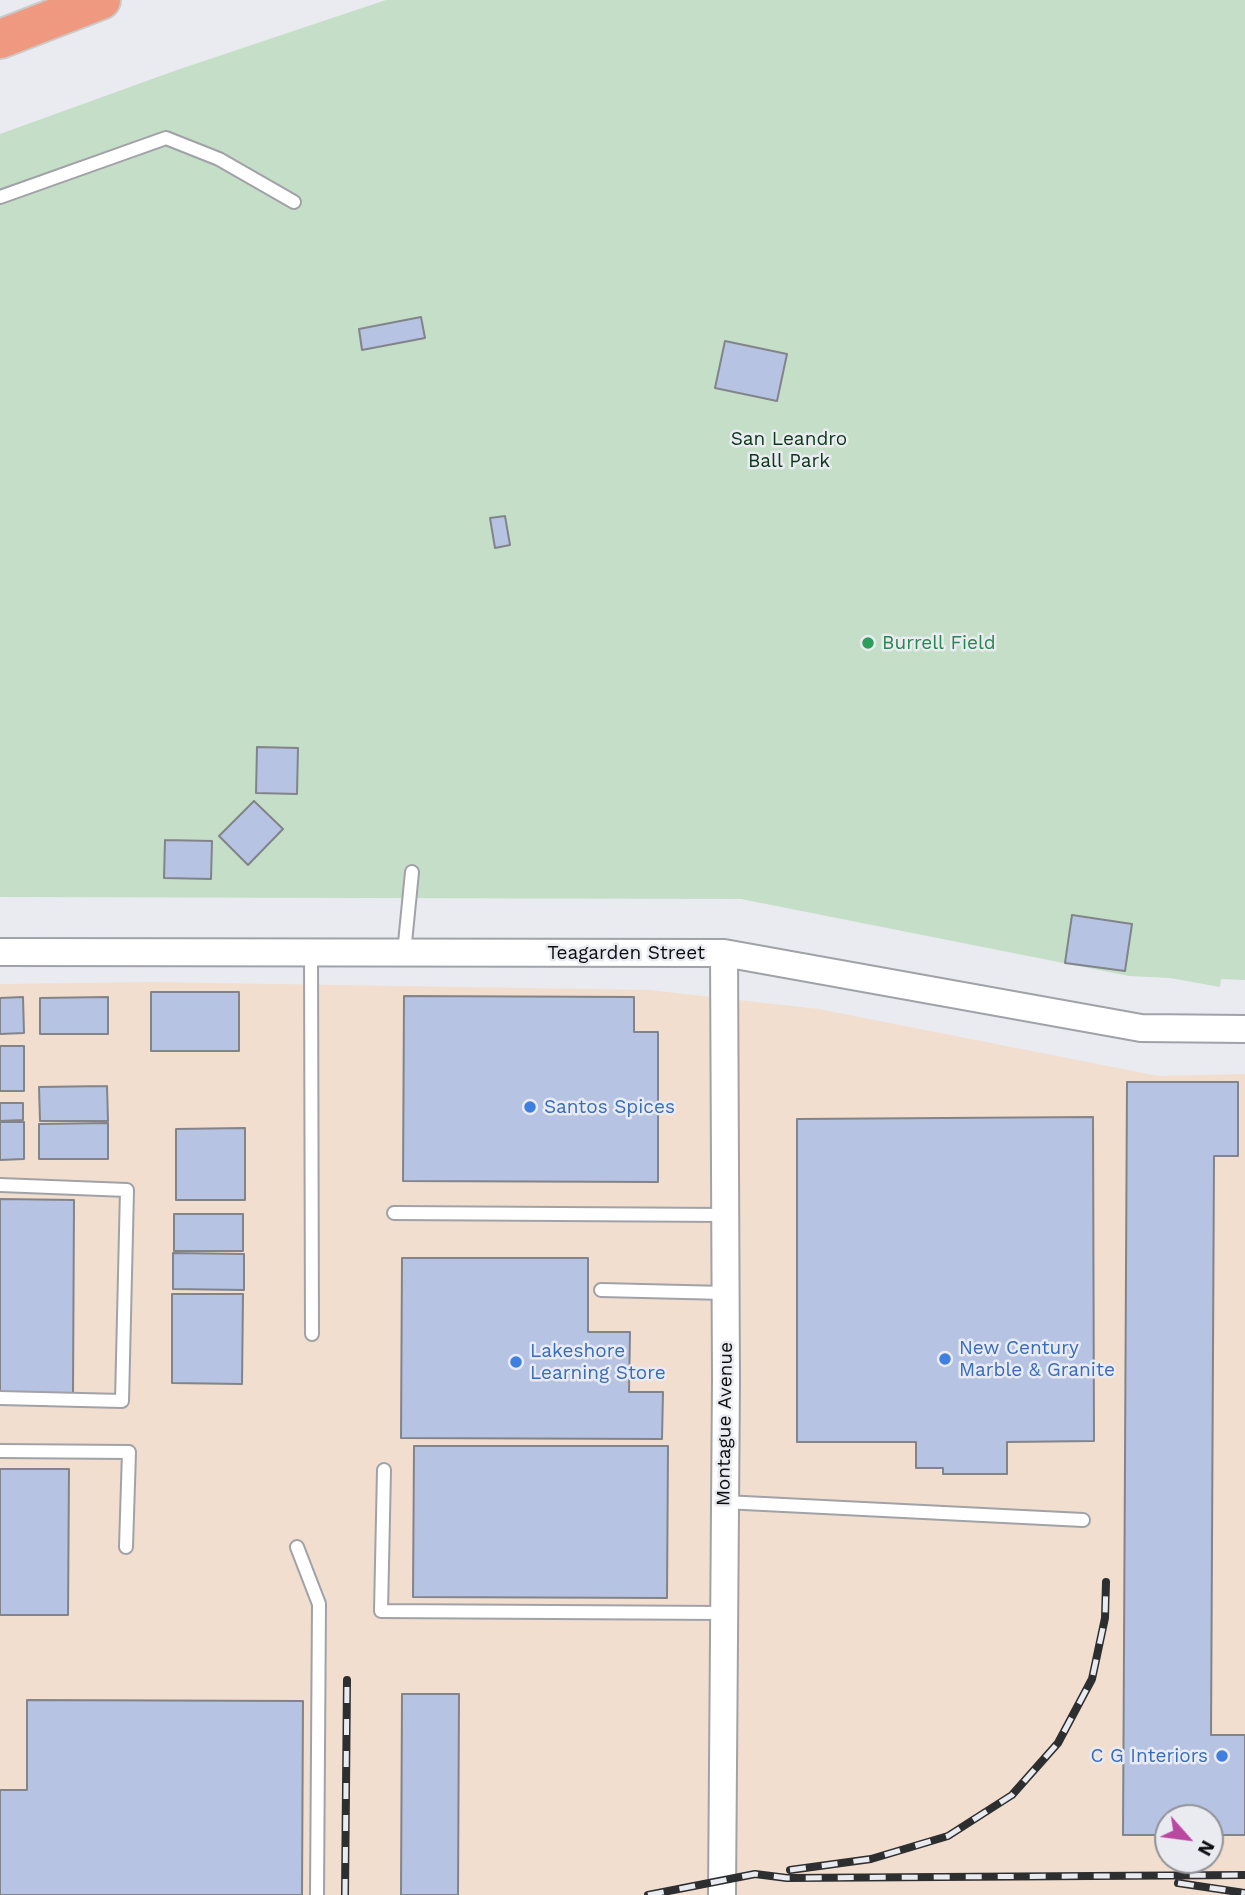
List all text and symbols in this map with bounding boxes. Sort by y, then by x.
park label: San Leandro Ball Park [731,428,847,472]
place label: Burrell Field [882,632,996,654]
marker: Burrell Field [860,635,876,651]
street label: Teagarden Street [547,942,705,964]
place label: Santos Spices [544,1096,675,1118]
marker: Santos Spices [522,1099,538,1115]
place label: New Century Marble & Granite [959,1337,1115,1381]
place label: Lakeshore Learning Store [530,1340,666,1384]
street label: Montague Avenue [712,1342,738,1506]
marker: New Century Marble & Granite [937,1351,953,1367]
marker: Lakeshore Learning Store [508,1354,524,1370]
place label: C G Interiors [1091,1745,1208,1767]
marker: C G Interiors [1214,1748,1230,1764]
north arrow [1154,1804,1224,1874]
text: N [1193,1837,1220,1860]

